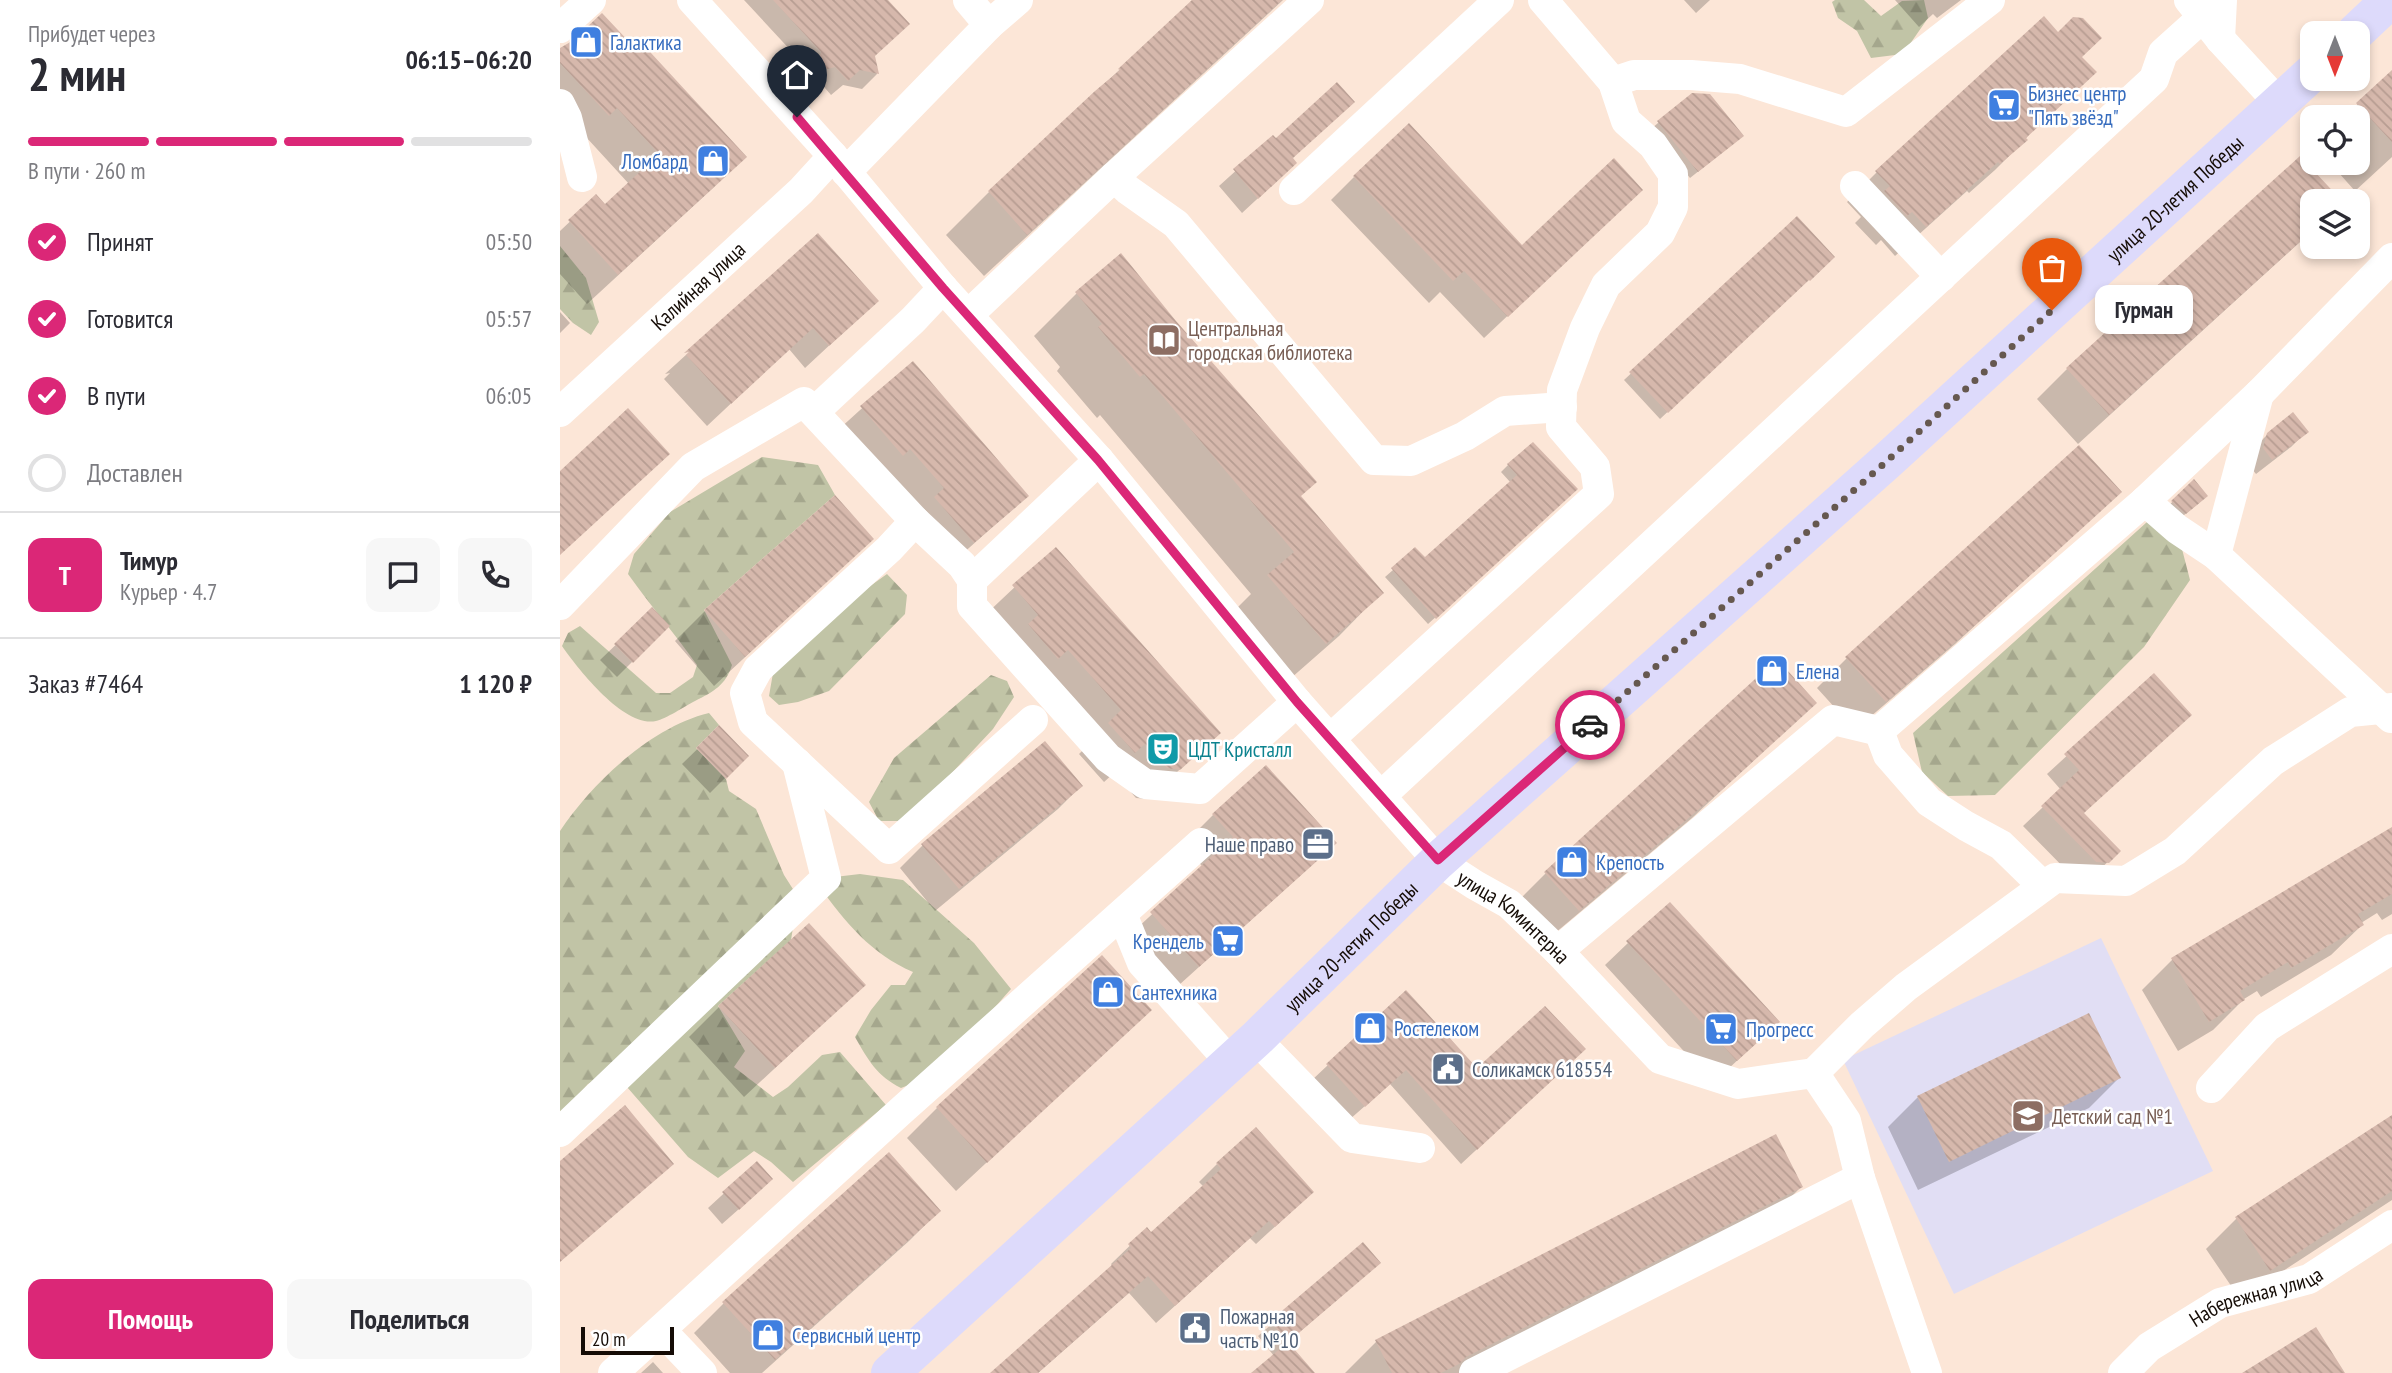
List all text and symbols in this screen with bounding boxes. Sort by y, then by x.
text: Прибудет через [28,19,156,48]
north arrow [2300,21,2370,91]
map controls [2300,21,2370,259]
shop icon: Галактика [567,23,605,61]
place label: Галактика [610,29,682,56]
text: 06:15–06:20 [405,43,532,76]
text: 2 мин [28,44,126,104]
pin [767,45,827,117]
icon: home [778,56,816,94]
place label: Бизнес центр "Пять звёзд" [2028,80,2126,131]
supermarket icon: Бизнес центр "Пять звёзд" [1985,86,2023,124]
button: locate [2300,105,2370,175]
street label: улица 20-летия Победы [2101,129,2249,268]
shop icon: Ломбард [694,142,732,180]
place label: Ломбард [621,148,688,175]
text: В пути · 260 m [28,156,145,185]
button: layers [2300,189,2370,259]
icon: check [28,223,66,261]
text: Принят [87,225,153,258]
text: 05:50 [486,227,532,256]
street label: Калийная улица [645,235,751,336]
pin [2022,238,2082,310]
icon: bag [2033,249,2071,287]
callout: Гурман [2094,286,2192,334]
text: Гурман [2115,295,2173,324]
icon: check [28,300,66,338]
text: Готовится [87,302,173,335]
text: 05:57 [486,304,532,333]
place label: Центральная городская библиотека [1188,315,1353,366]
library icon: Центральная городская библиотека [1145,321,1183,359]
icon: check [28,377,66,415]
text: В пути [87,379,146,412]
text: 06:05 [486,381,532,410]
text: Доставлен [87,456,183,489]
button: chat [366,538,440,612]
button: phone [458,538,532,612]
text: Тимур [120,544,178,577]
text: Т [59,559,71,592]
text: Курьер · 4.7 [120,577,217,606]
shop icon: Елена [1753,652,1791,690]
place label: Елена [1796,658,1840,685]
text: Заказ #7464 [28,667,143,700]
text: 1 120 ₽ [459,667,532,700]
courier [1555,690,1625,760]
icon: car [1571,706,1609,744]
theatre icon: ЦДТ Кристалл [1144,730,1182,768]
place label: ЦДТ Кристалл [1188,736,1292,763]
office icon: Наше право [1299,825,1337,863]
place label: Наше право [1205,831,1294,858]
shop icon: Крепость [1553,843,1591,881]
place label: Крепость [1596,849,1664,876]
street label: улица Коминтерна [1452,864,1576,969]
street label: улица 20-летия Победы [1278,875,1423,1018]
supermarket icon: Крендель [1209,922,1247,960]
place label: Крендель [1133,928,1204,955]
shop icon: Сантехника [1089,973,1127,1011]
place label: Сантехника [1132,979,1217,1006]
shop icon: Ростелеком [1351,1009,1389,1047]
supermarket icon: Прогресс [1702,1010,1740,1048]
place label: Ростелеком [1394,1015,1479,1042]
place label: Прогресс [1746,1016,1814,1043]
public building icon: Соликамск 618554 [1429,1050,1467,1088]
place label: Соликамск 618554 [1472,1056,1613,1083]
school or university icon: Детский сад №1 [2009,1097,2047,1135]
place label: Детский сад №1 [2052,1103,2173,1130]
street label: Набережная улица [2184,1260,2328,1332]
button: Помощь [28,1279,273,1359]
button: Поделиться [287,1279,532,1359]
place label: Пожарная часть №10 [1220,1303,1299,1354]
public building icon: Пожарная часть №10 [1176,1309,1214,1347]
shop icon: Сервисный центр [749,1316,787,1354]
place label: Сервисный центр [792,1322,921,1349]
scale bar [581,1324,674,1356]
text: 20 m [592,1327,626,1351]

